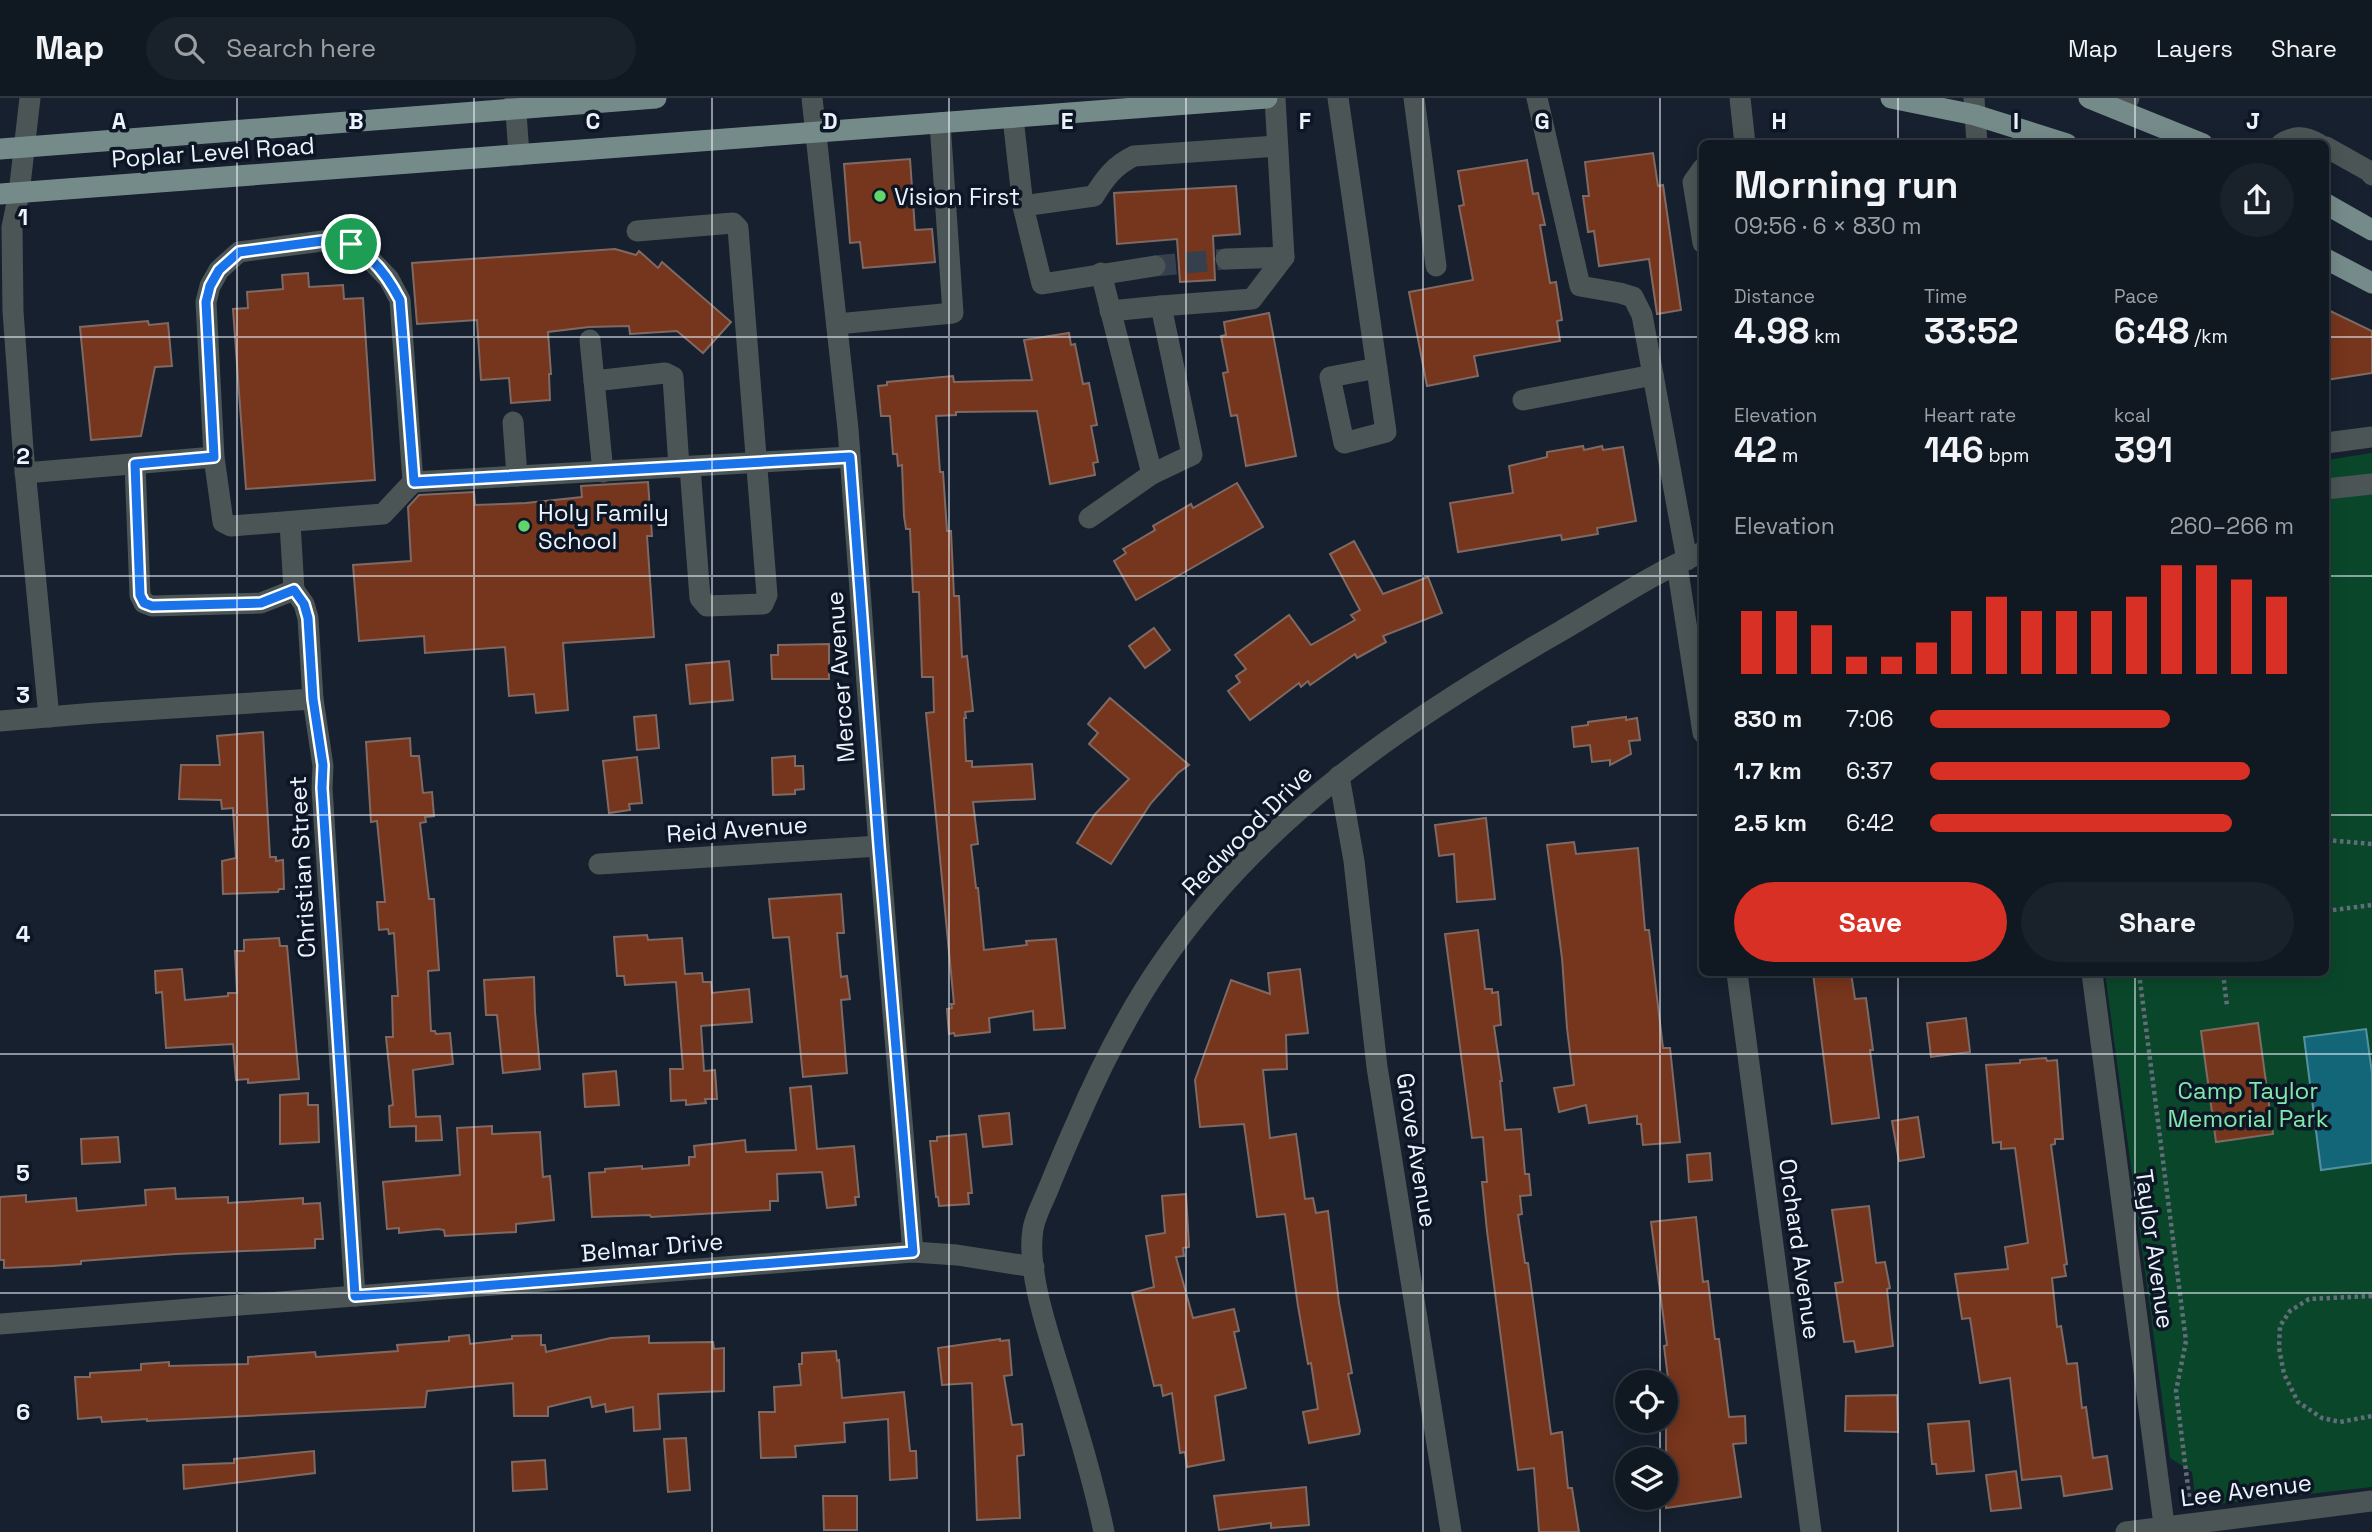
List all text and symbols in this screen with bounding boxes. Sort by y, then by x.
search box [146,17,636,80]
text: Map [35,27,104,69]
icon: search [170,29,208,67]
text: Search here [226,31,376,65]
text: Map [2068,33,2118,64]
text: Layers [2156,33,2233,64]
text: Share [2271,33,2337,64]
text: A [112,106,127,136]
text: B [348,106,364,136]
text: C [586,106,600,136]
text: D [822,106,838,136]
text: E [1061,106,1073,136]
text: F [1299,106,1311,136]
text: G [1534,106,1550,136]
text: H [1771,106,1787,136]
text: I [2013,106,2019,136]
text: J [2246,106,2260,136]
street label: Poplar Level Road [110,129,316,175]
text: Morning run [1734,161,1959,209]
button: share [2220,163,2294,237]
place label: Vision First [894,181,1020,212]
marker: Vision First [872,188,888,204]
text: 1 [18,202,28,232]
text: 09:56 · 6 × 830 m [1734,211,1921,241]
pin [321,214,381,274]
icon: arrive [332,225,370,263]
text: Distance [1734,284,1815,309]
text: Time [1924,284,1967,309]
text: Pace [2114,284,2158,309]
text: 4.98 [1734,309,1809,353]
text: 33:52 [1924,309,2019,353]
text: 6:48 [2114,309,2189,353]
text: km [1809,324,1841,349]
text: /km [2189,324,2228,349]
text: Elevation [1734,403,1817,428]
text: Heart rate [1924,403,2016,428]
text: kcal [2114,403,2151,428]
text: 42 [1734,428,1777,472]
text: 146 [1924,428,1984,472]
text: 391 [2114,428,2173,472]
text: 2 [16,441,30,471]
text: m [1777,443,1798,468]
text: bpm [1984,443,2029,468]
place label: Holy Family School [538,497,669,556]
text: Elevation [1734,511,1835,541]
text: 260–266 m [2170,511,2294,541]
marker: Holy Family School [516,518,532,534]
street label: Mercer Avenue [819,590,861,764]
text: 3 [16,680,30,710]
text: 830 m [1734,704,1802,734]
text: 7:06 [1846,704,1894,734]
text: 1.7 km [1734,756,1802,786]
text: 6:37 [1846,756,1893,786]
street label: Redwood Drive [1175,758,1319,902]
street label: Christian Street [282,775,322,959]
text: 2.5 km [1734,808,1807,838]
text: 6:42 [1846,808,1894,838]
street label: Reid Avenue [665,809,809,849]
button: Save [1734,882,2007,962]
button: Share [2021,882,2294,962]
text: 4 [16,919,31,949]
street label: Grove Avenue [1389,1071,1445,1229]
park label: Camp Taylor Memorial Park [2167,1075,2329,1134]
street label: Orchard Avenue [1772,1157,1828,1341]
text: 5 [16,1158,30,1188]
street label: Taylor Avenue [2128,1167,2182,1331]
street label: Belmar Drive [579,1225,725,1269]
map controls [1615,1370,1678,1510]
button: locate [1615,1370,1678,1433]
text: 6 [16,1397,30,1427]
button: layers [1615,1447,1678,1510]
street label: Lee Avenue [2179,1467,2313,1513]

